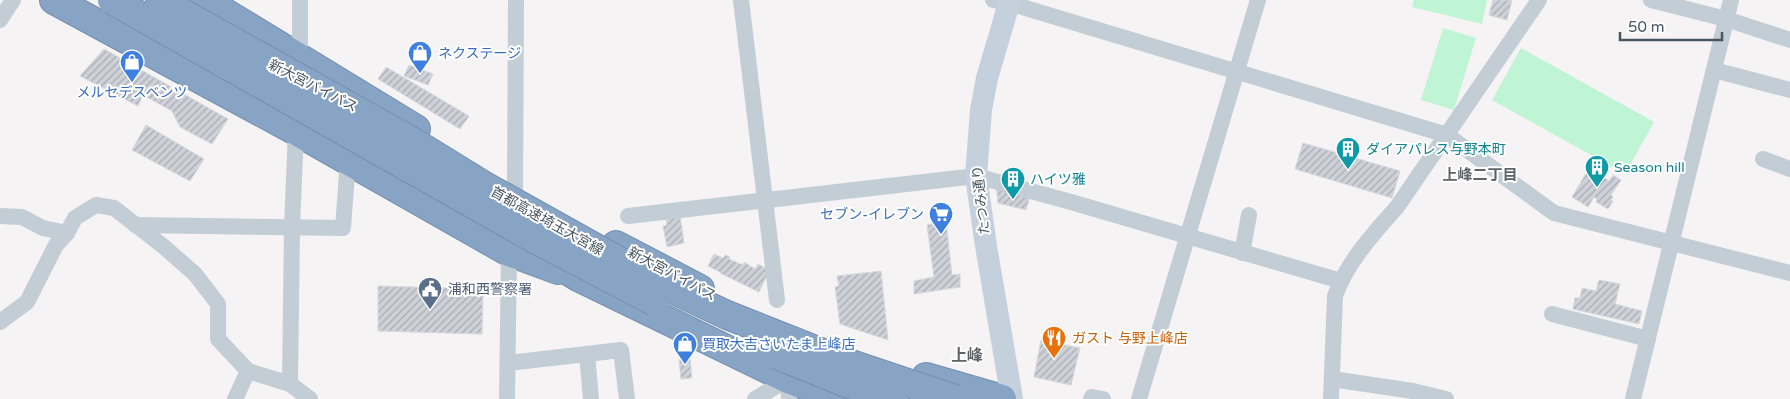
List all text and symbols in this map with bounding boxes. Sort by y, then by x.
scale bar [1620,10,1722,42]
text: 50 m [1628,18,1665,36]
shop icon: ネクステージ [407,40,433,74]
place label: ネクステージ [438,45,521,62]
shop icon: メルセデスベンツ [119,49,145,83]
street label: 新大宮バイパス [266,56,360,116]
place label: メルセデスベンツ [76,84,188,101]
building icon: ダイアパレス与野本町 [1335,136,1361,170]
place label: ダイアパレス与野本町 [1366,141,1506,158]
building icon: Season hill [1584,154,1610,188]
place label: Season hill [1614,159,1685,176]
street label: たつみ通り [969,164,993,236]
building icon: ハイツ雅 [1000,166,1026,200]
district label: 上峰二丁目 [1442,166,1518,184]
place label: ハイツ雅 [1030,171,1086,188]
street label: 首都高速埼玉大宮線 [488,183,606,259]
supermarket icon: セブン-イレブン [928,201,954,235]
place label: セブン-イレブン [820,206,924,223]
street label: 新大宮バイパス [625,244,719,304]
public building icon: 浦和西警察署 [417,276,443,310]
place label: 浦和西警察署 [448,281,532,298]
restaurant icon: ガスト 与野上峰店 [1041,325,1067,359]
place label: ガスト 与野上峰店 [1072,330,1188,347]
shop icon: 買取大吉さいたま上峰店 [672,331,698,365]
place label: 買取大吉さいたま上峰店 [702,336,856,353]
district label: 上峰 [951,346,983,366]

